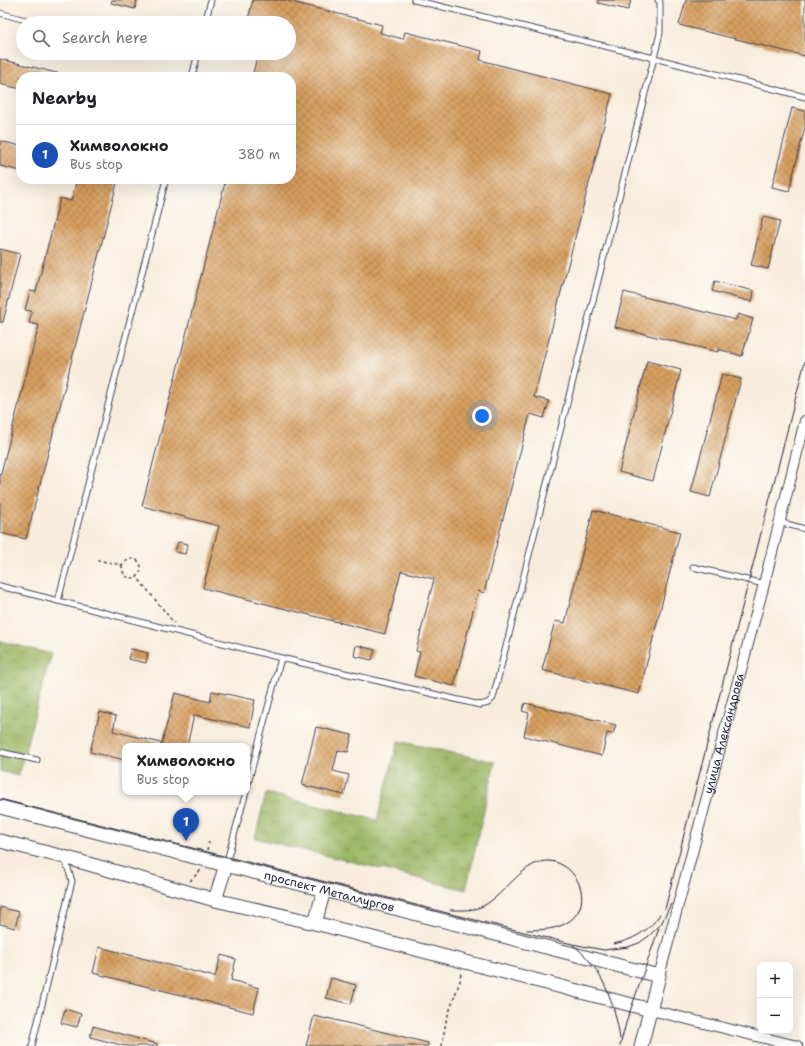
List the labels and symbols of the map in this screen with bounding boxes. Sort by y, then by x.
your location [472,406,492,426]
street label: улица Александрова [700,671,748,796]
pin: 1 [173,808,199,841]
street label: проспект Металлургов [263,867,396,916]

